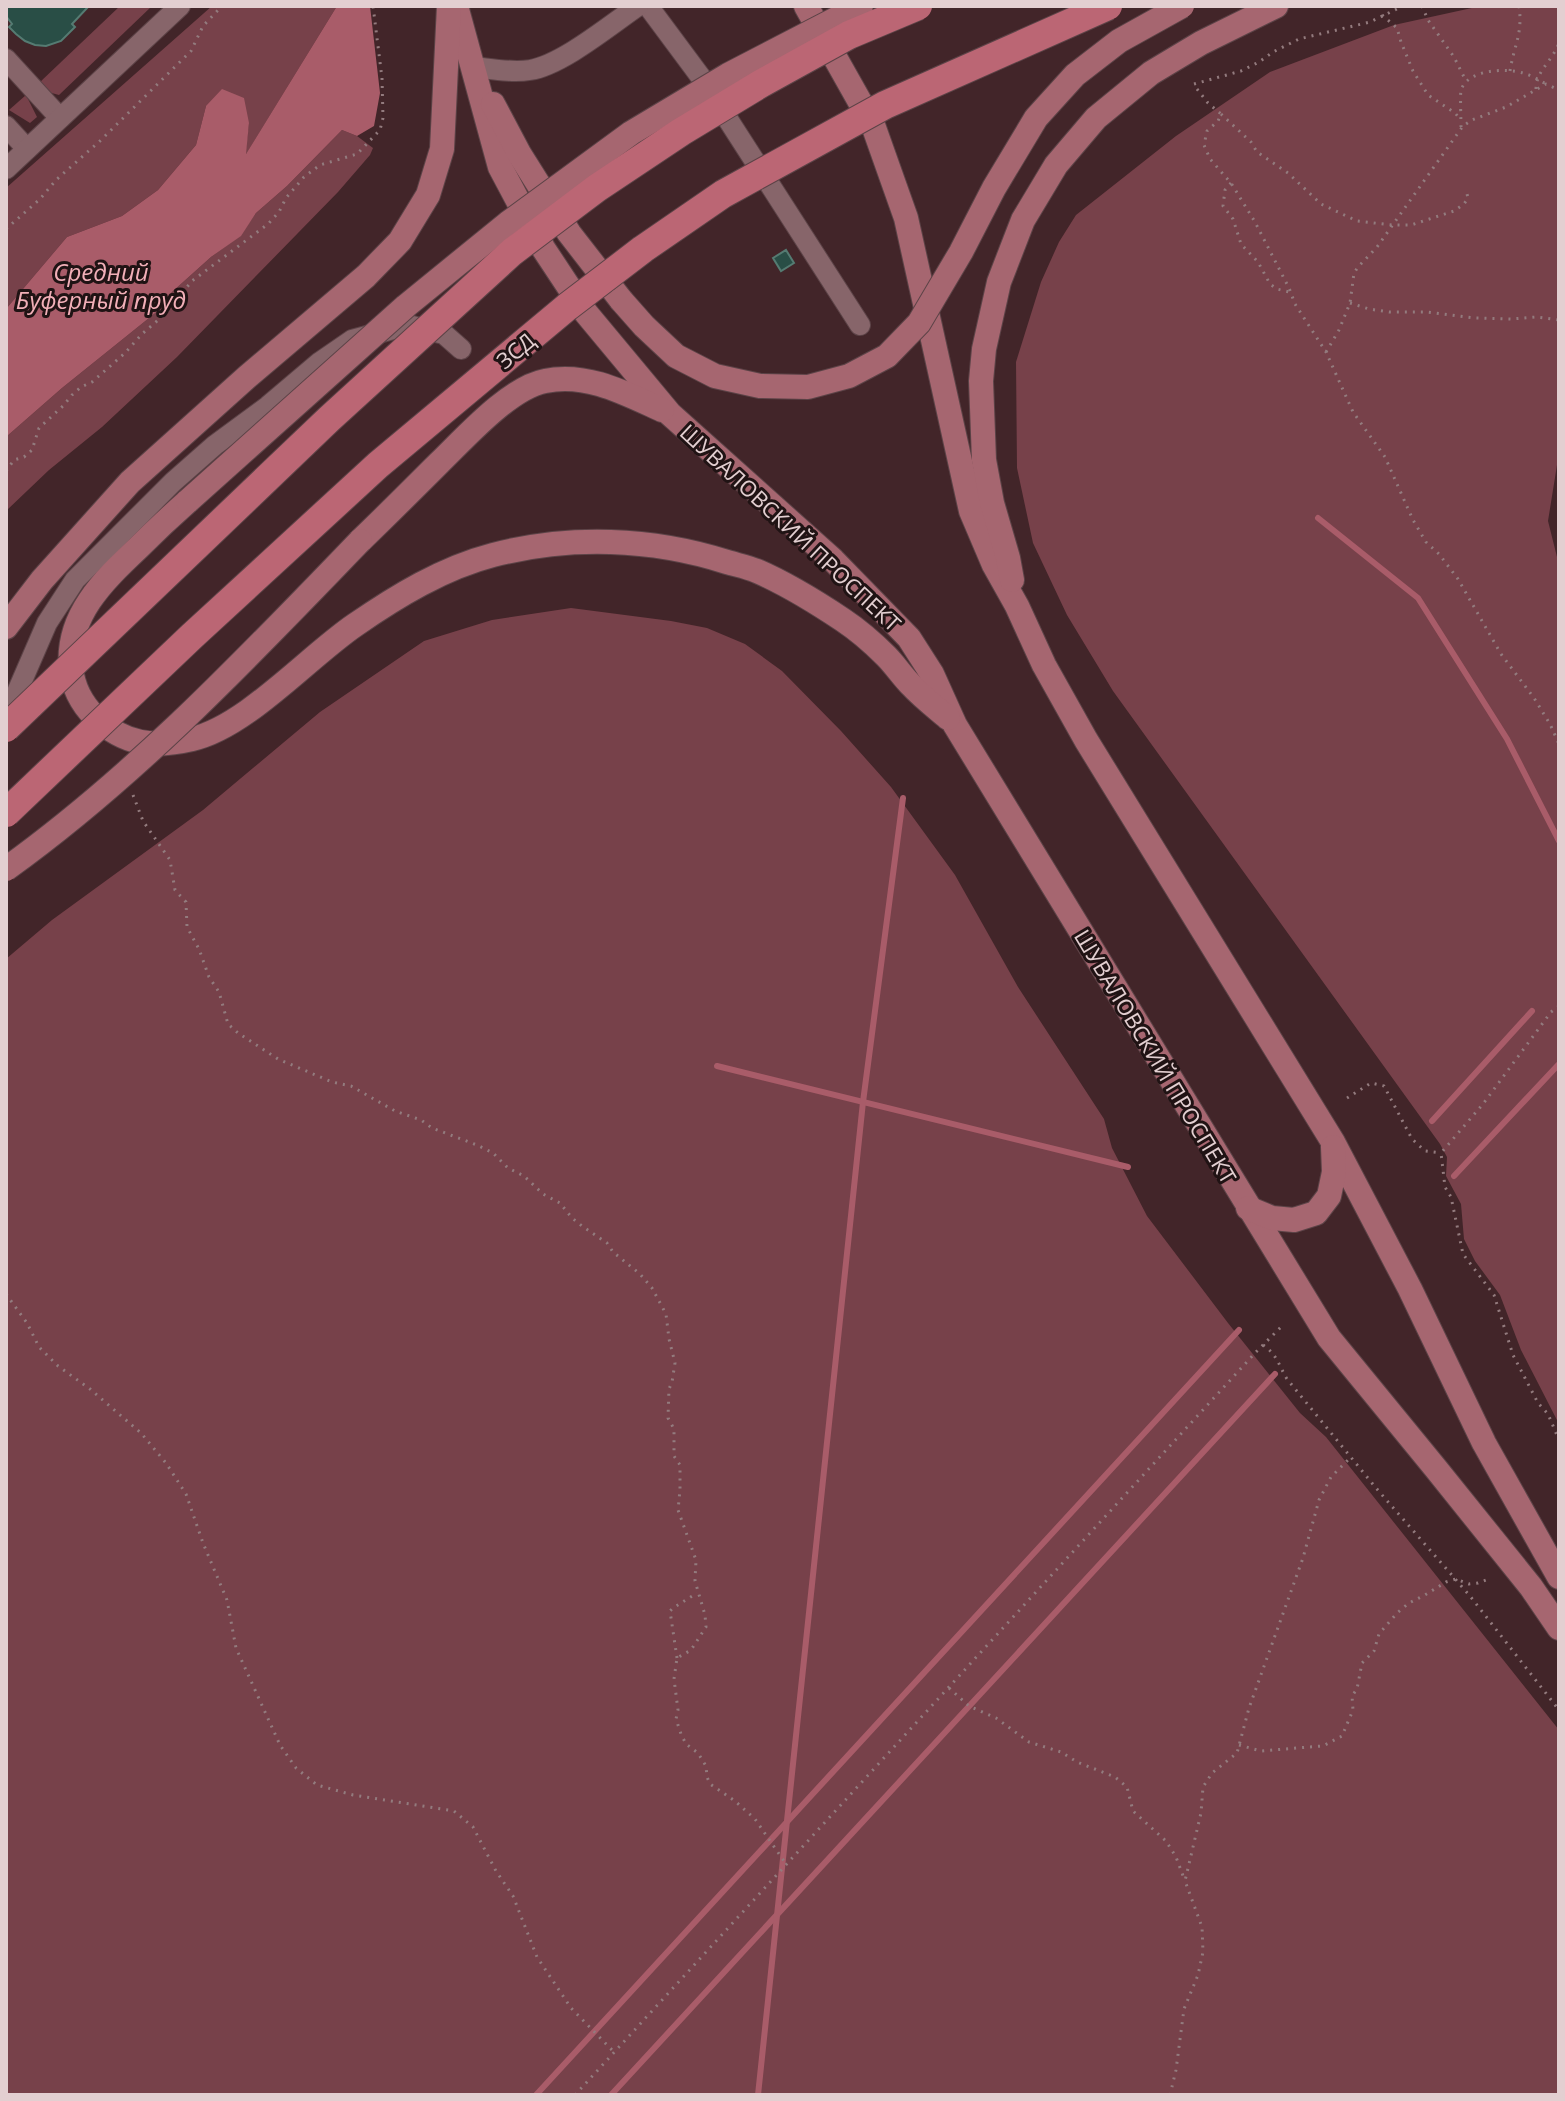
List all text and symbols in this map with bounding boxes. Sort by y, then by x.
water label: Средний Буферный пруд [16,255,186,316]
street label: ЗСД [489,325,541,375]
street label: ШУВАЛОВСКИЙ ПРОСПЕКТ [674,417,908,637]
street label: ШУВАЛОВСКИЙ ПРОСПЕКТ [1068,923,1244,1189]

